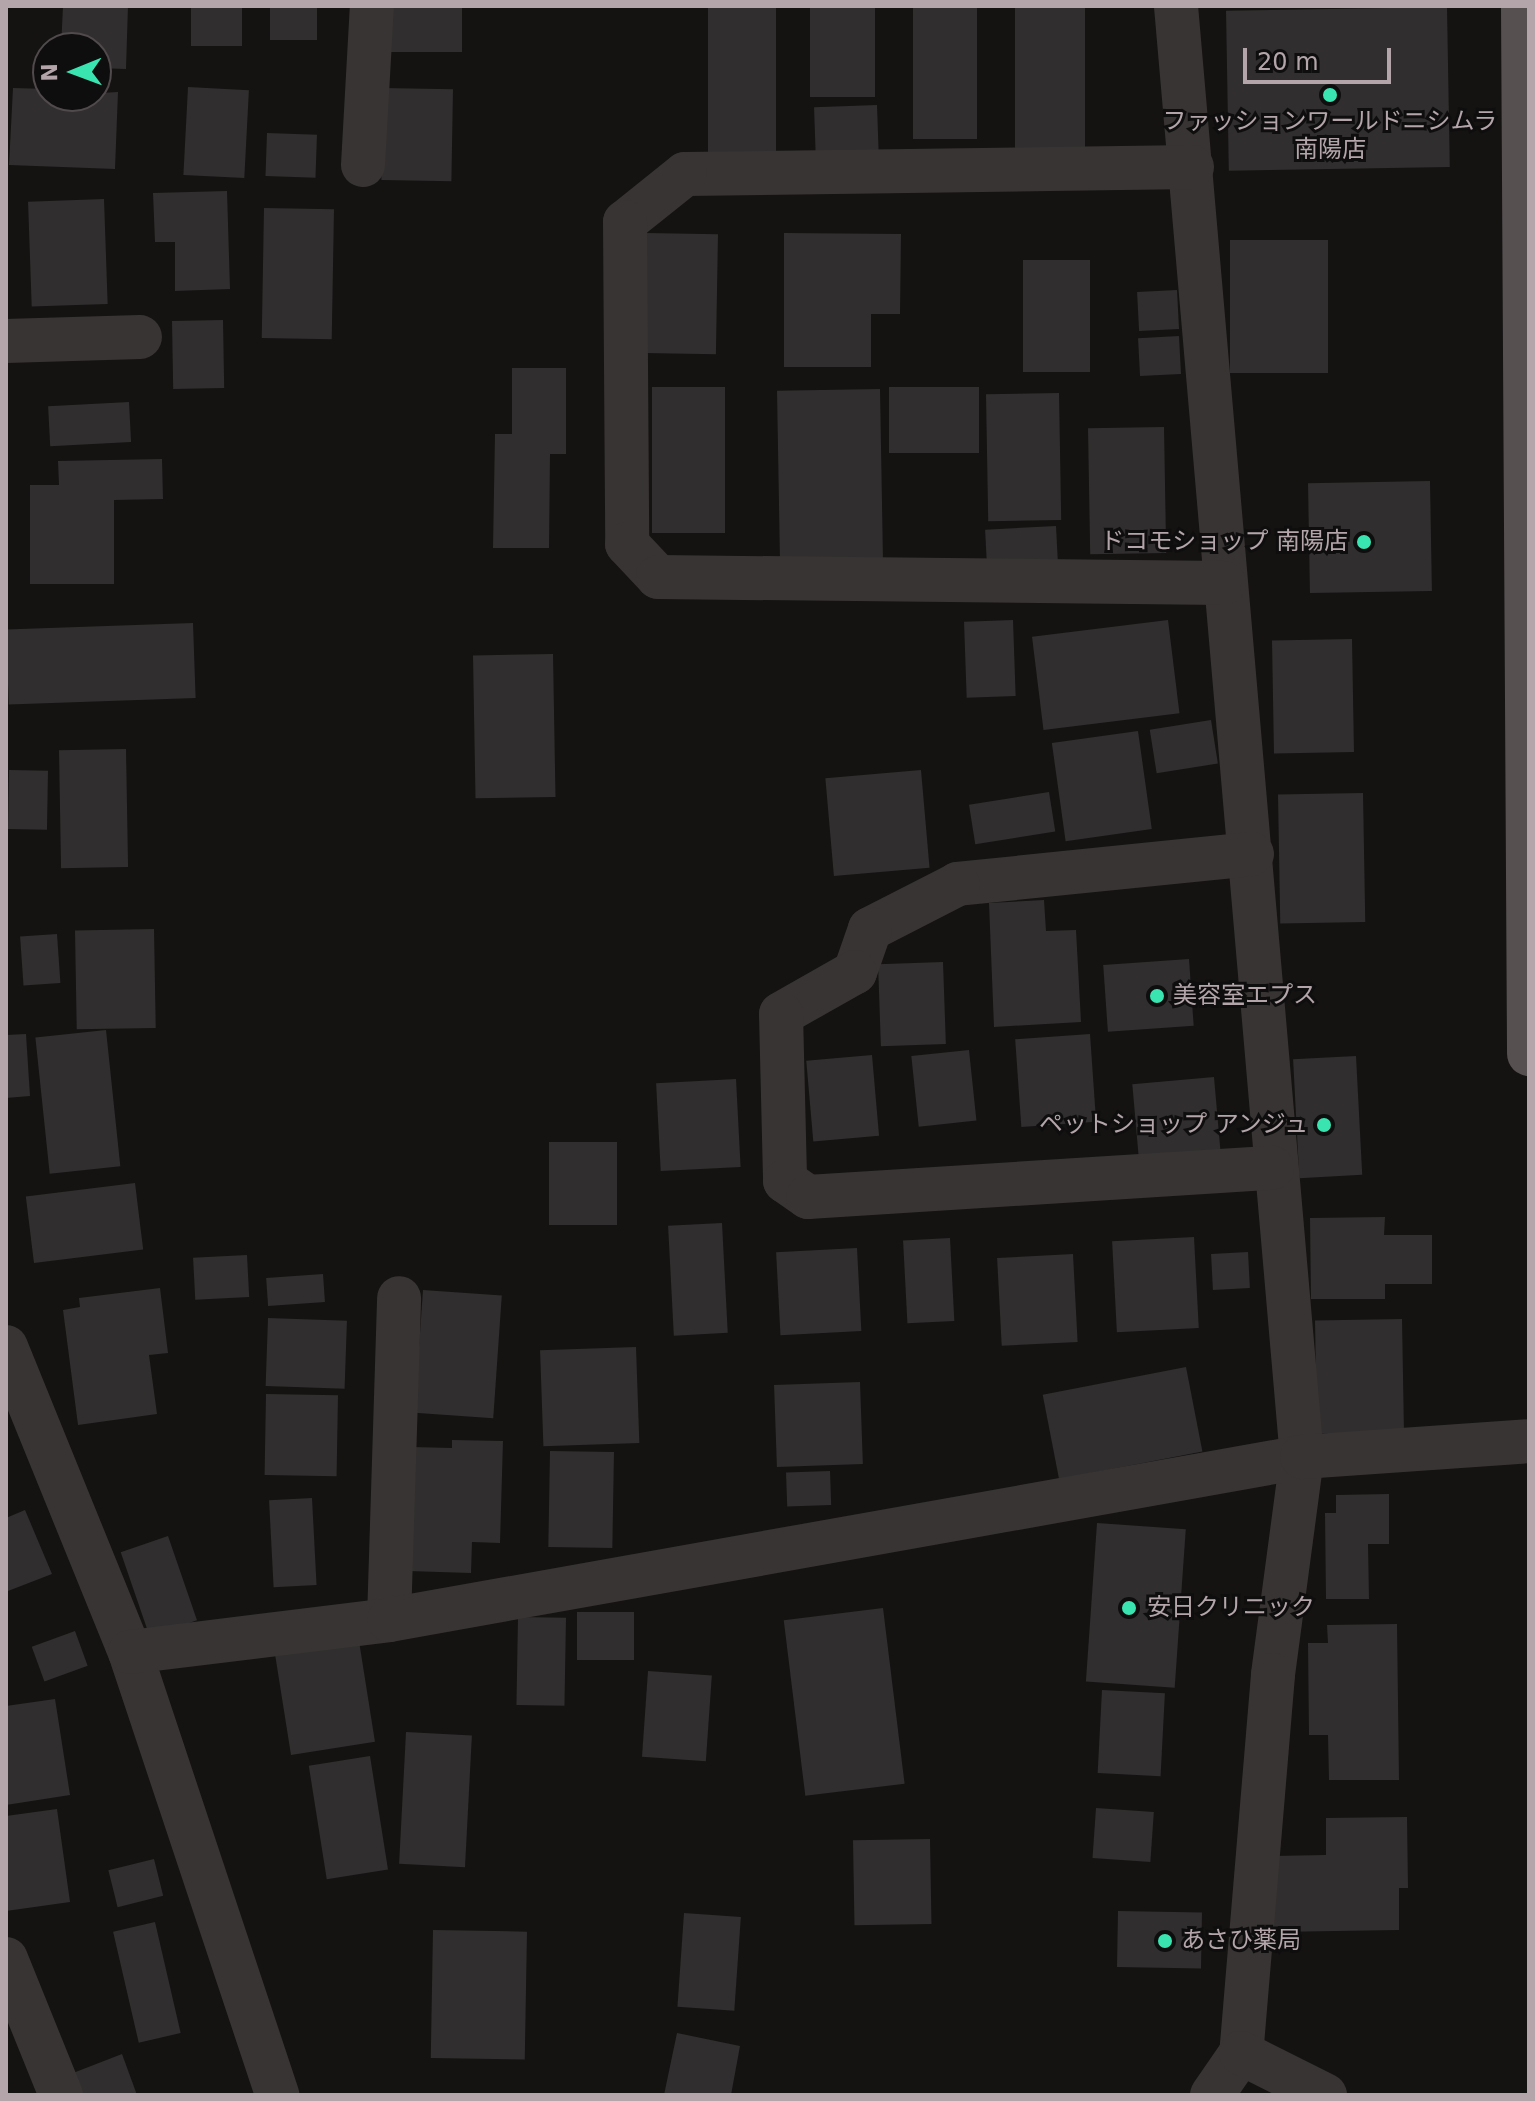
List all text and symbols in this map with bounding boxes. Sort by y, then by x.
north arrow [32,32,112,112]
scale bar [1247,32,1395,82]
text: 20 m [1257,48,1319,76]
text: N [37,63,62,82]
marker: ファッションワールドニシムラ 南陽店 [1321,86,1339,104]
place label: ファッションワールドニシムラ 南陽店 [1162,108,1498,164]
place label: ドコモショップ 南陽店 [1100,528,1348,556]
marker: ドコモショップ 南陽店 [1355,533,1373,551]
place label: 美容室エプス [1173,982,1317,1010]
marker: 美容室エプス [1148,987,1166,1005]
place label: ペットショップ アンジュ [1036,1111,1308,1139]
marker: ペットショップ アンジュ [1315,1116,1333,1134]
place label: 安日クリニック [1147,1594,1315,1622]
marker: 安日クリニック [1118,1597,1140,1619]
place label: あさひ薬局 [1181,1927,1301,1955]
marker: あさひ薬局 [1156,1932,1174,1950]

